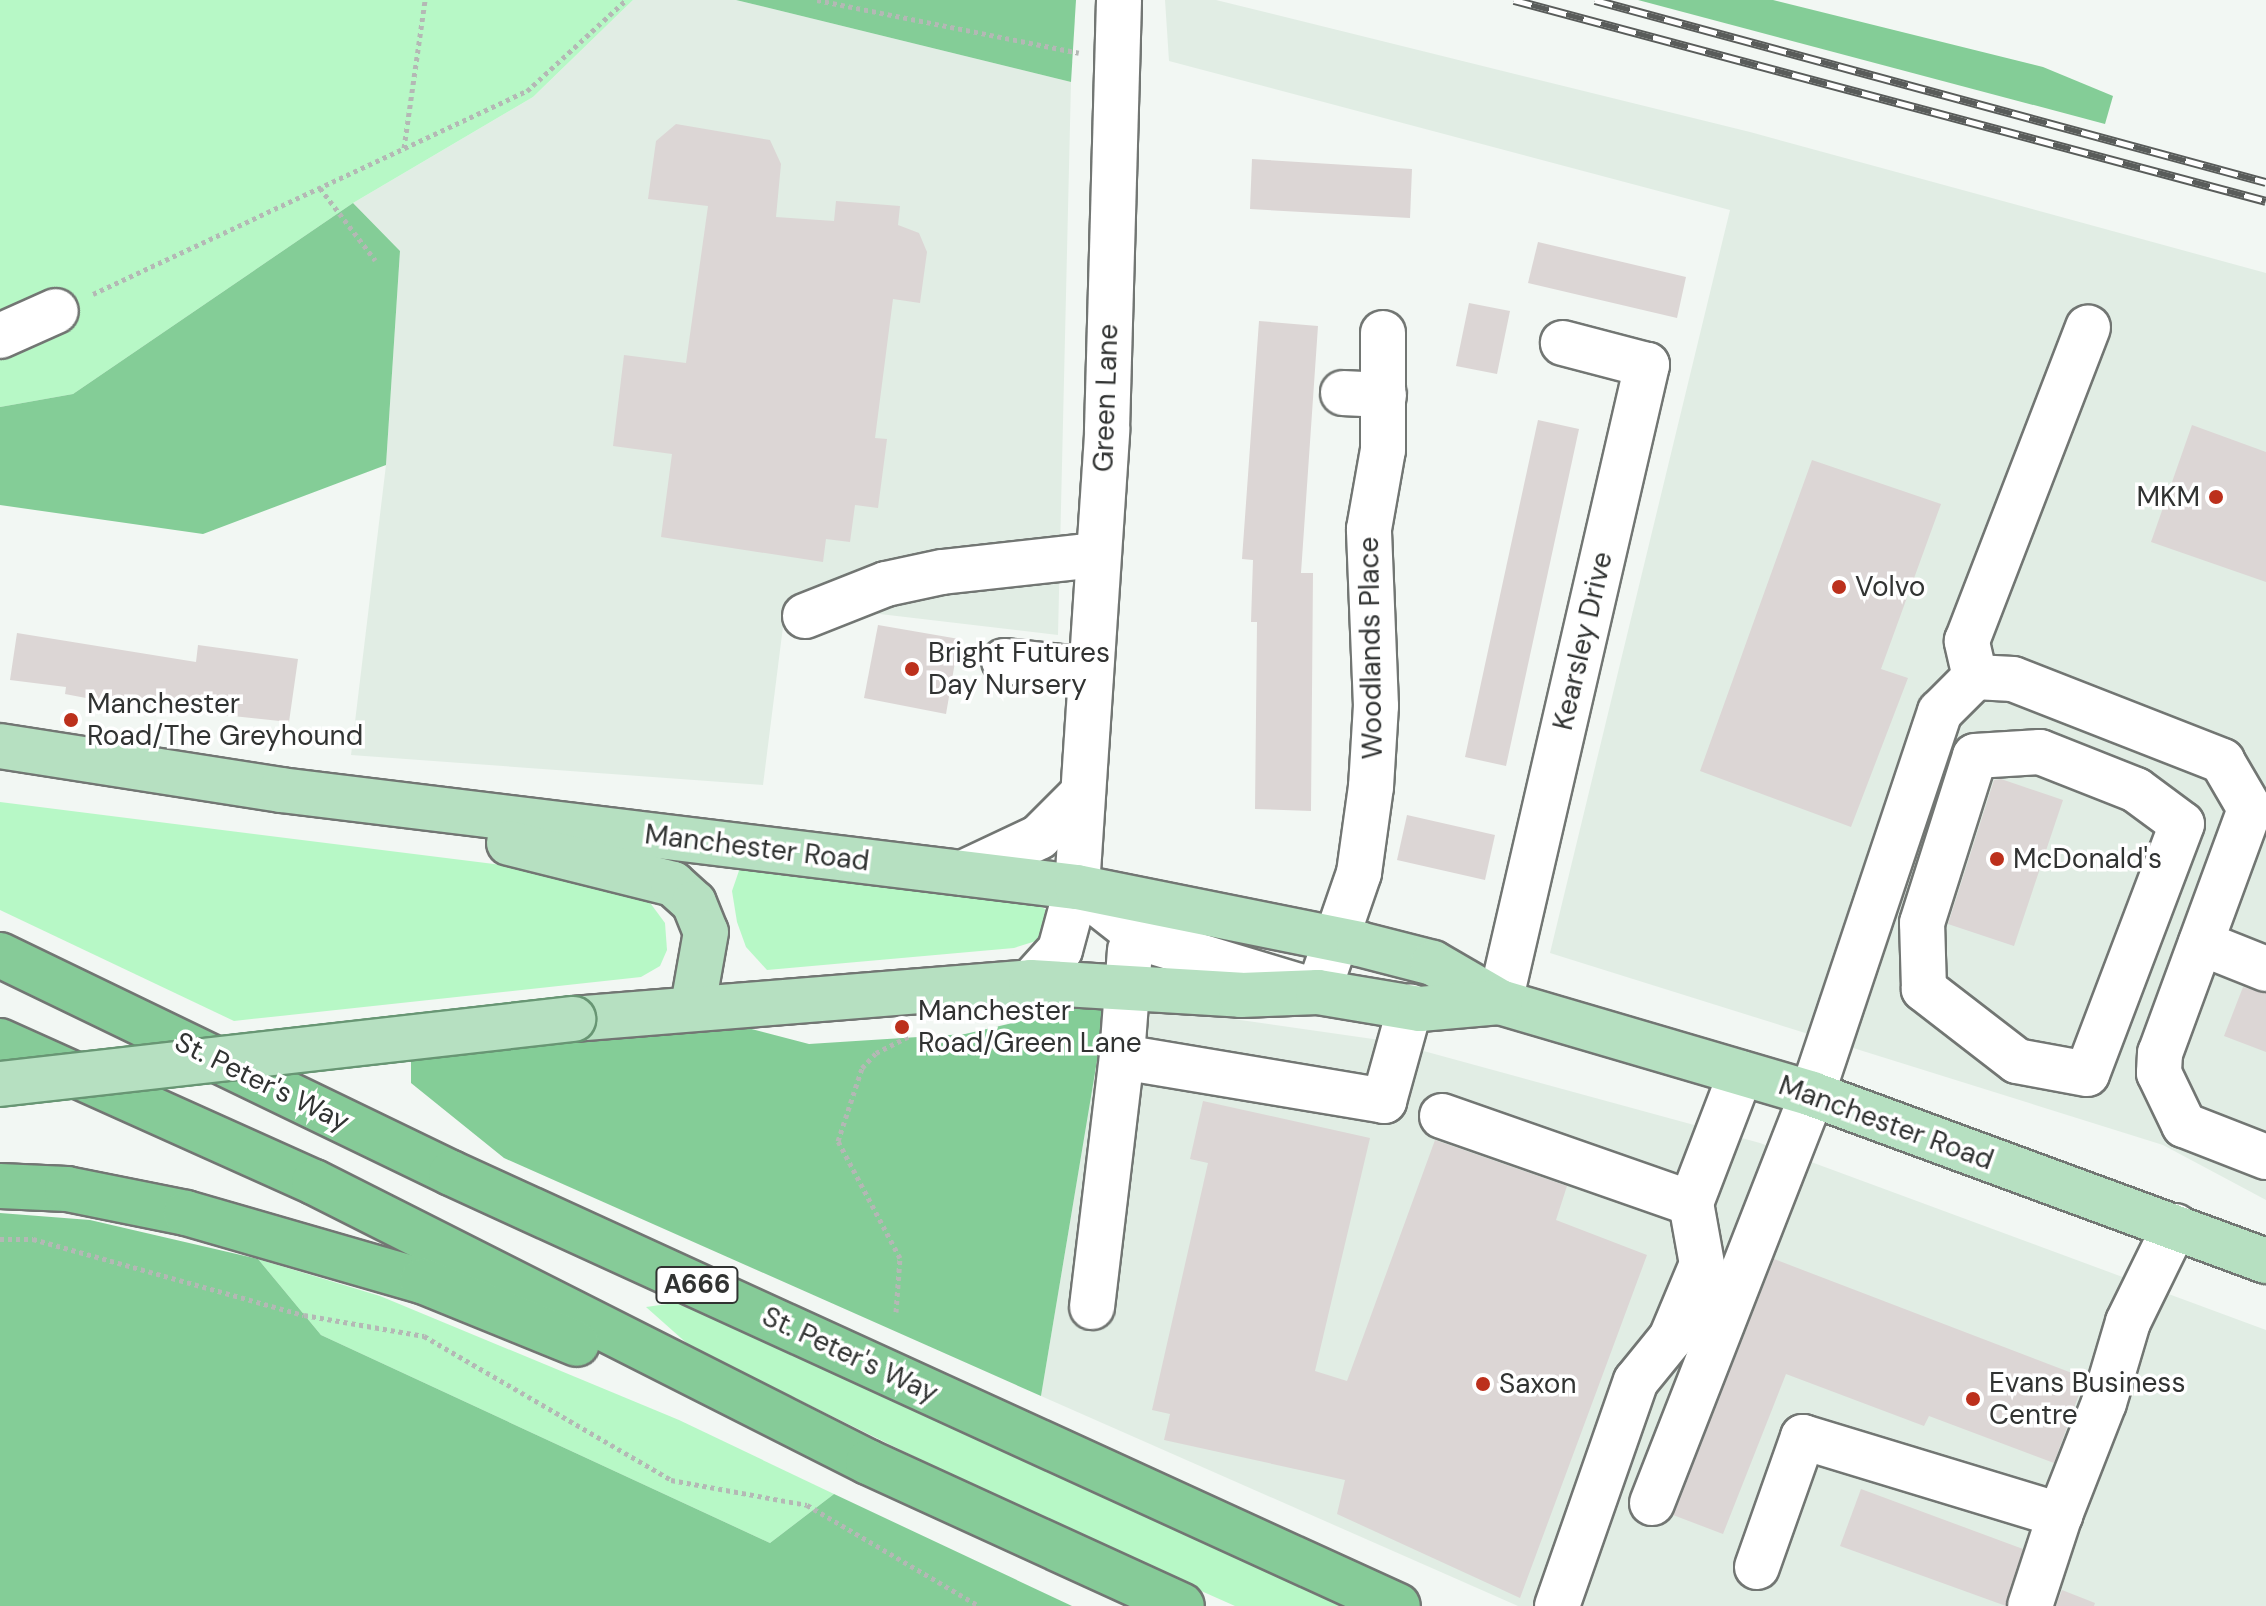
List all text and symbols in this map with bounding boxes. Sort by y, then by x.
street label: Green Lane [1087,323,1125,473]
place label: MKM [2137,480,2200,514]
marker: MKM [2207,488,2225,506]
street label: Woodlands Place [1352,536,1390,760]
street label: Kearsley Drive [1546,549,1620,733]
place label: Volvo [1855,570,1925,604]
marker: Volvo [1830,578,1848,596]
place label: Bright Futures Day Nursery [928,636,1110,702]
marker: Bright Futures Day Nursery [903,660,921,678]
place label: Manchester Road/The Greyhound [87,687,363,753]
marker: Manchester Road/The Greyhound [62,711,80,729]
street label: Manchester Road [643,818,871,878]
place label: McDonald's [2013,842,2162,876]
marker: McDonald's [1988,850,2006,868]
place label: Manchester Road/Green Lane [918,994,1142,1060]
marker: Manchester Road/Green Lane [893,1018,911,1036]
street label: St. Peter's Way [169,1025,355,1139]
street label: Manchester Road [1774,1069,1998,1177]
road number: A666 [655,1263,739,1307]
street label: St. Peter's Way [757,1300,943,1410]
place label: Evans Business Centre [1989,1366,2185,1432]
place label: Saxon [1499,1367,1576,1401]
marker: Saxon [1474,1375,1492,1393]
marker: Evans Business Centre [1964,1390,1982,1408]

